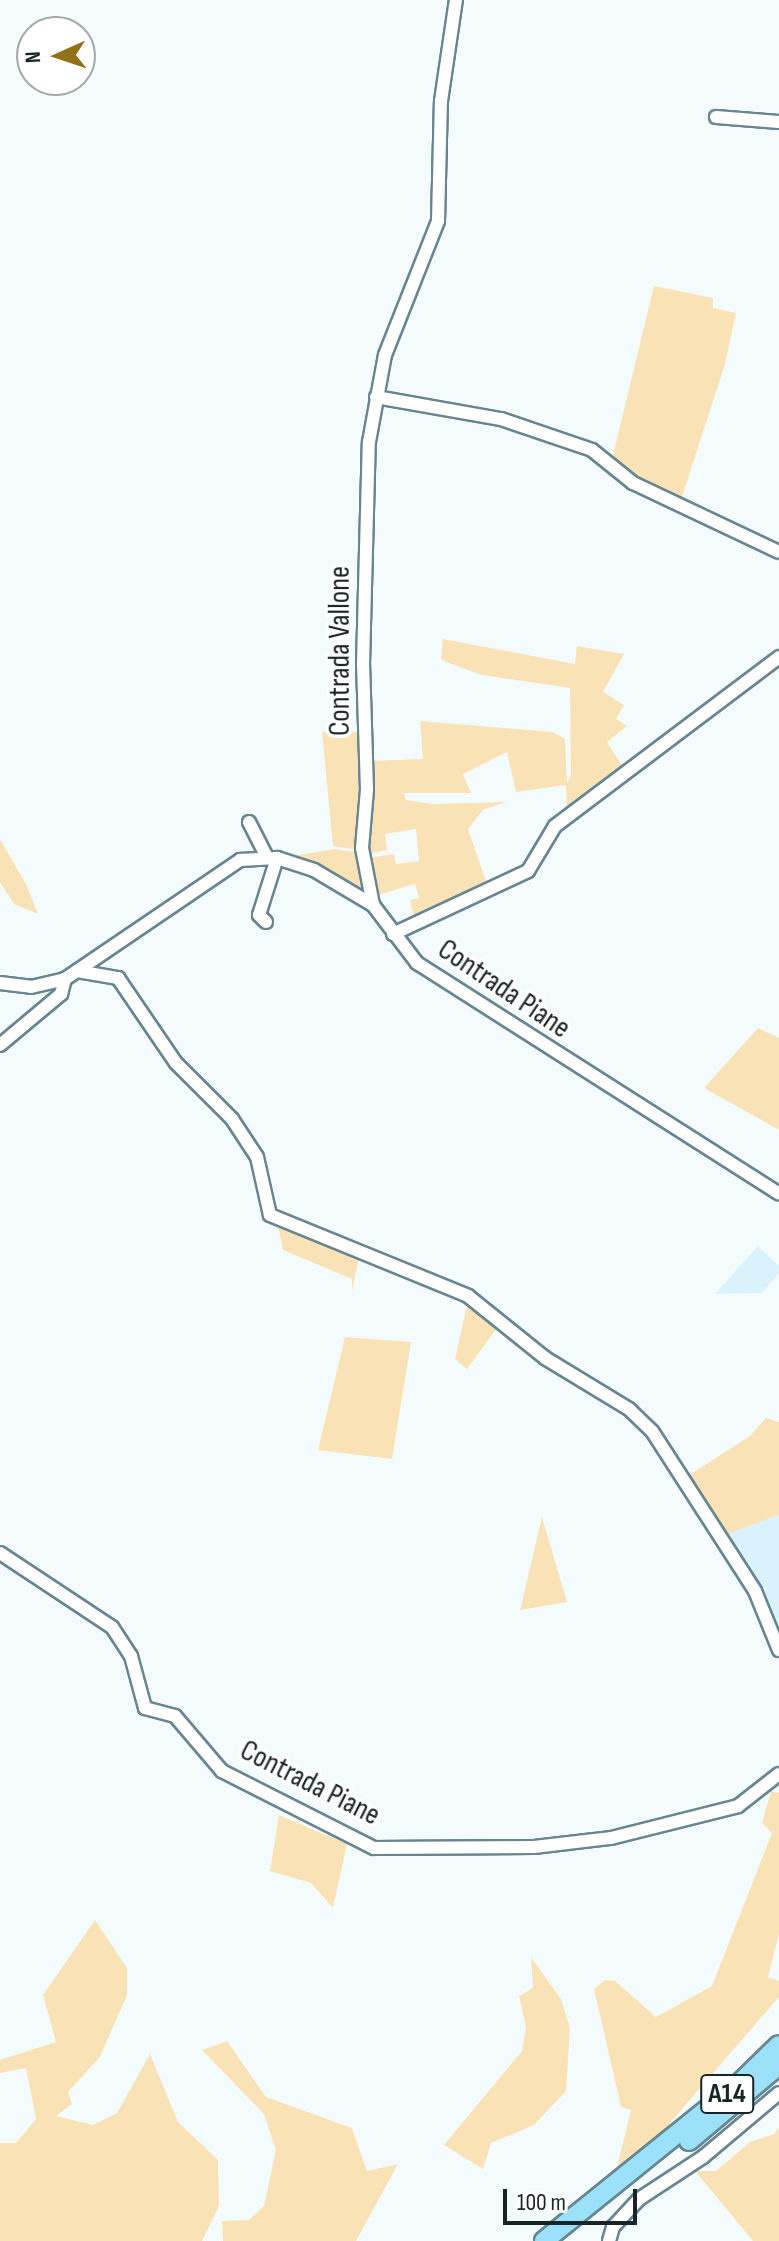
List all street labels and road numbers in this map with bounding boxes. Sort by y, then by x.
street label: Contrada Vallone [322,566,358,736]
street label: Contrada Piane [431,932,577,1046]
street label: Contrada Piane [234,1732,386,1834]
road number: A14 [699,2070,755,2118]

